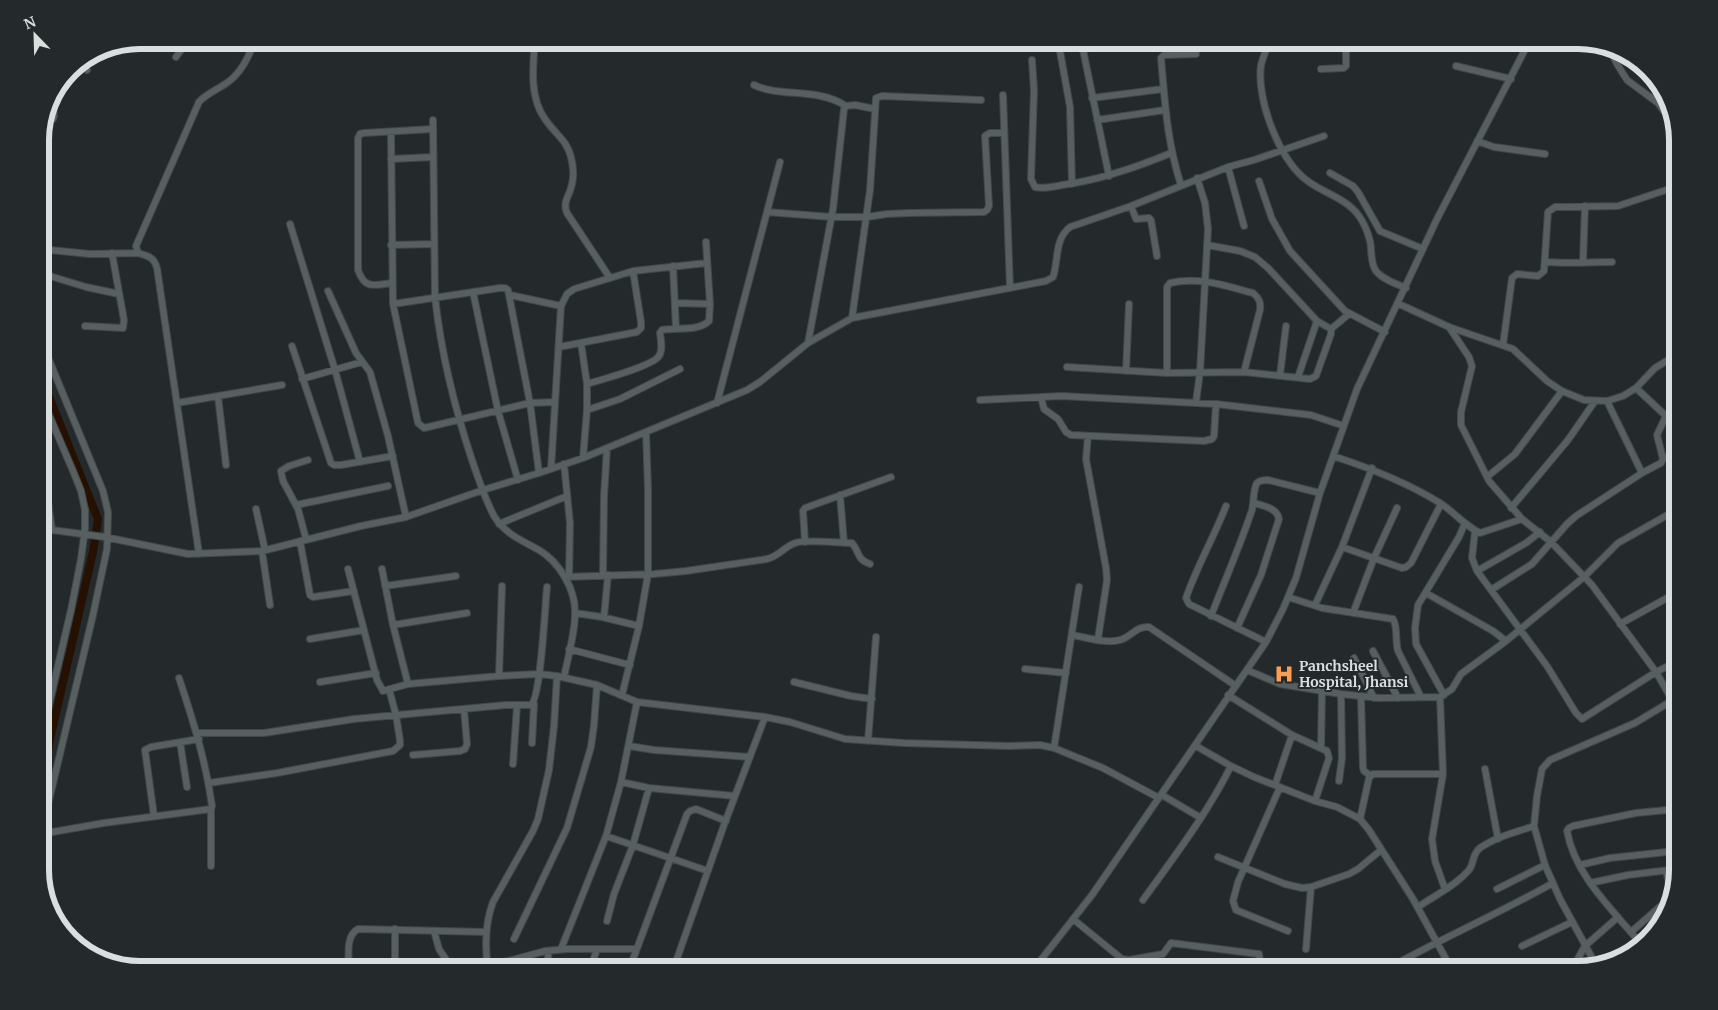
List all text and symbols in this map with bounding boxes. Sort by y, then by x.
north arrow [10,10,60,60]
text: N [21,13,39,33]
place label: Panchsheel Hospital, Jhansi [1299,657,1409,691]
hospital icon: Panchsheel Hospital, Jhansi [1273,663,1295,685]

